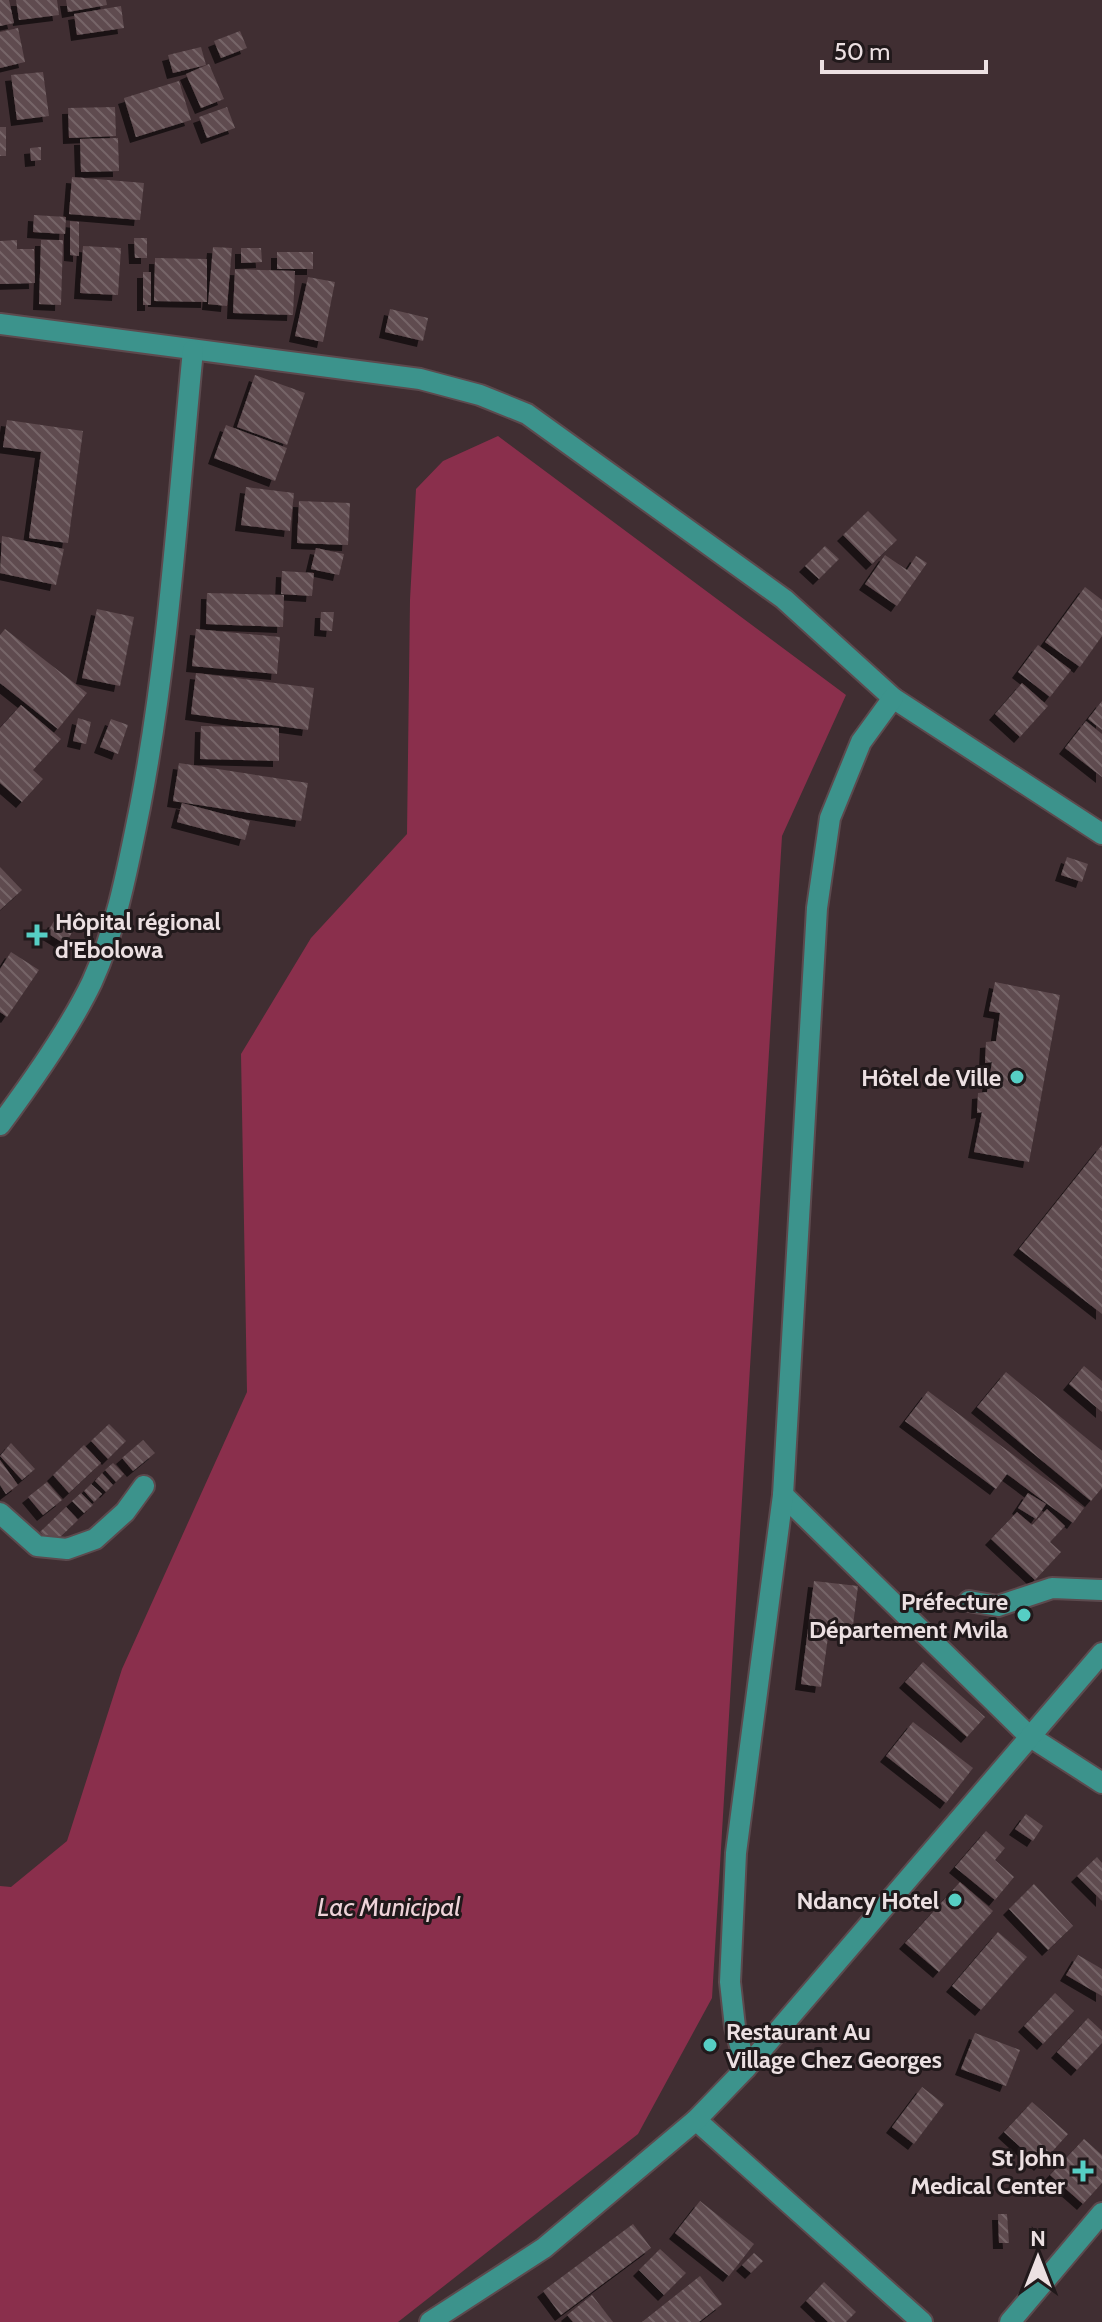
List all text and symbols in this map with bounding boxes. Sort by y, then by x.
scale bar [822,24,986,74]
text: 50 m [834,37,890,66]
place label: Hôpital régional d'Ebolowa [55,907,221,964]
marker: Hôpital régional d'Ebolowa [26,924,48,946]
place label: Hôtel de Ville [861,1063,1001,1092]
marker: Hôtel de Ville [1008,1068,1026,1086]
place label: Préfecture Département Mvila [809,1587,1008,1644]
marker: Préfecture Département Mvila [1015,1606,1033,1624]
place label: Ndancy Hotel [797,1886,939,1915]
water label: Lac Municipal [317,1891,461,1923]
marker: Ndancy Hotel [946,1891,964,1909]
place label: Restaurant Au Village Chez Georges [726,2017,942,2074]
marker: Restaurant Au Village Chez Georges [701,2036,719,2054]
place label: St John Medical Center [911,2143,1065,2200]
marker: St John Medical Center [1072,2160,1094,2182]
north arrow [998,2218,1078,2298]
text: N [1030,2225,1046,2252]

